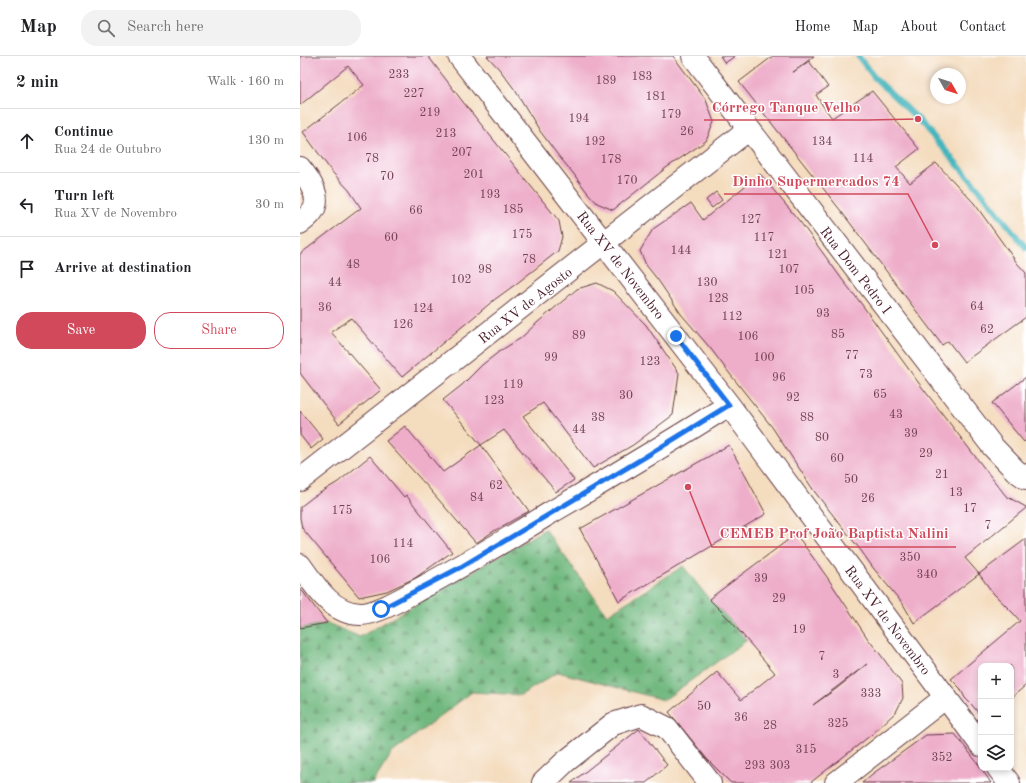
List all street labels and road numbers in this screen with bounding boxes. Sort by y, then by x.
street label: Rua XV de Novembro [574,209,667,322]
street label: Rua Dom Pedro I [817,225,893,317]
street label: Rua XV de Agosto [476,265,575,347]
street label: Rua XV de Novembro [842,563,933,678]

